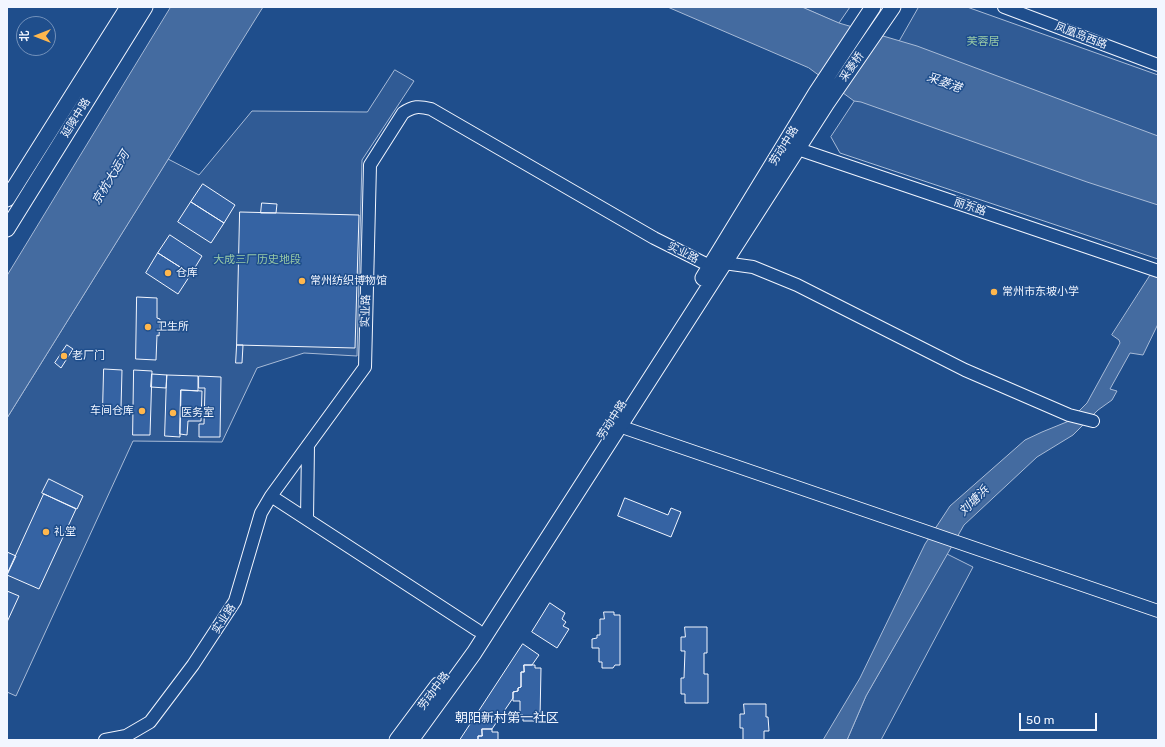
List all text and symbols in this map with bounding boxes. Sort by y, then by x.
north arrow [16,16,56,56]
street label: 凤凰岛西路 [1053,20,1109,52]
text: 北 [18,31,31,42]
park label: 芙蓉居 [967,35,999,49]
street label: 采菱桥 [837,50,867,84]
water label: 采菱港 [925,70,963,96]
street label: 延陵中路 [59,96,93,140]
street label: 劳动中路 [767,124,801,168]
water label: 京杭大运河 [89,149,133,207]
street label: 丽东路 [952,195,988,219]
street label: 实业路 [665,240,701,266]
park label: 大成三厂历史地段 [213,253,301,267]
place label: 仓库 [176,266,198,280]
marker: 仓库 [163,268,173,278]
place label: 常州纺织博物馆 [310,274,387,288]
marker: 常州纺织博物馆 [297,276,307,286]
place label: 常州市东坡小学 [1002,285,1079,299]
marker: 常州市东坡小学 [989,287,999,297]
street label: 实业路 [359,294,373,328]
place label: 卫生所 [156,320,189,334]
marker: 卫生所 [143,322,153,332]
place label: 老厂门 [72,349,105,363]
marker: 老厂门 [59,351,69,361]
street label: 劳动中路 [594,398,630,442]
place label: 车间仓库 [90,404,134,418]
marker: 车间仓库 [137,406,147,416]
place label: 医务室 [181,406,214,420]
marker: 医务室 [168,408,178,418]
water label: 刘塘浜 [956,483,992,519]
place label: 礼堂 [54,525,76,539]
marker: 礼堂 [41,527,51,537]
street label: 实业路 [209,602,239,636]
street label: 劳动中路 [415,669,453,713]
scale bar [1021,705,1099,731]
district label: 朝阳新村第一社区 [455,710,559,726]
text: 50 m [1026,713,1054,727]

